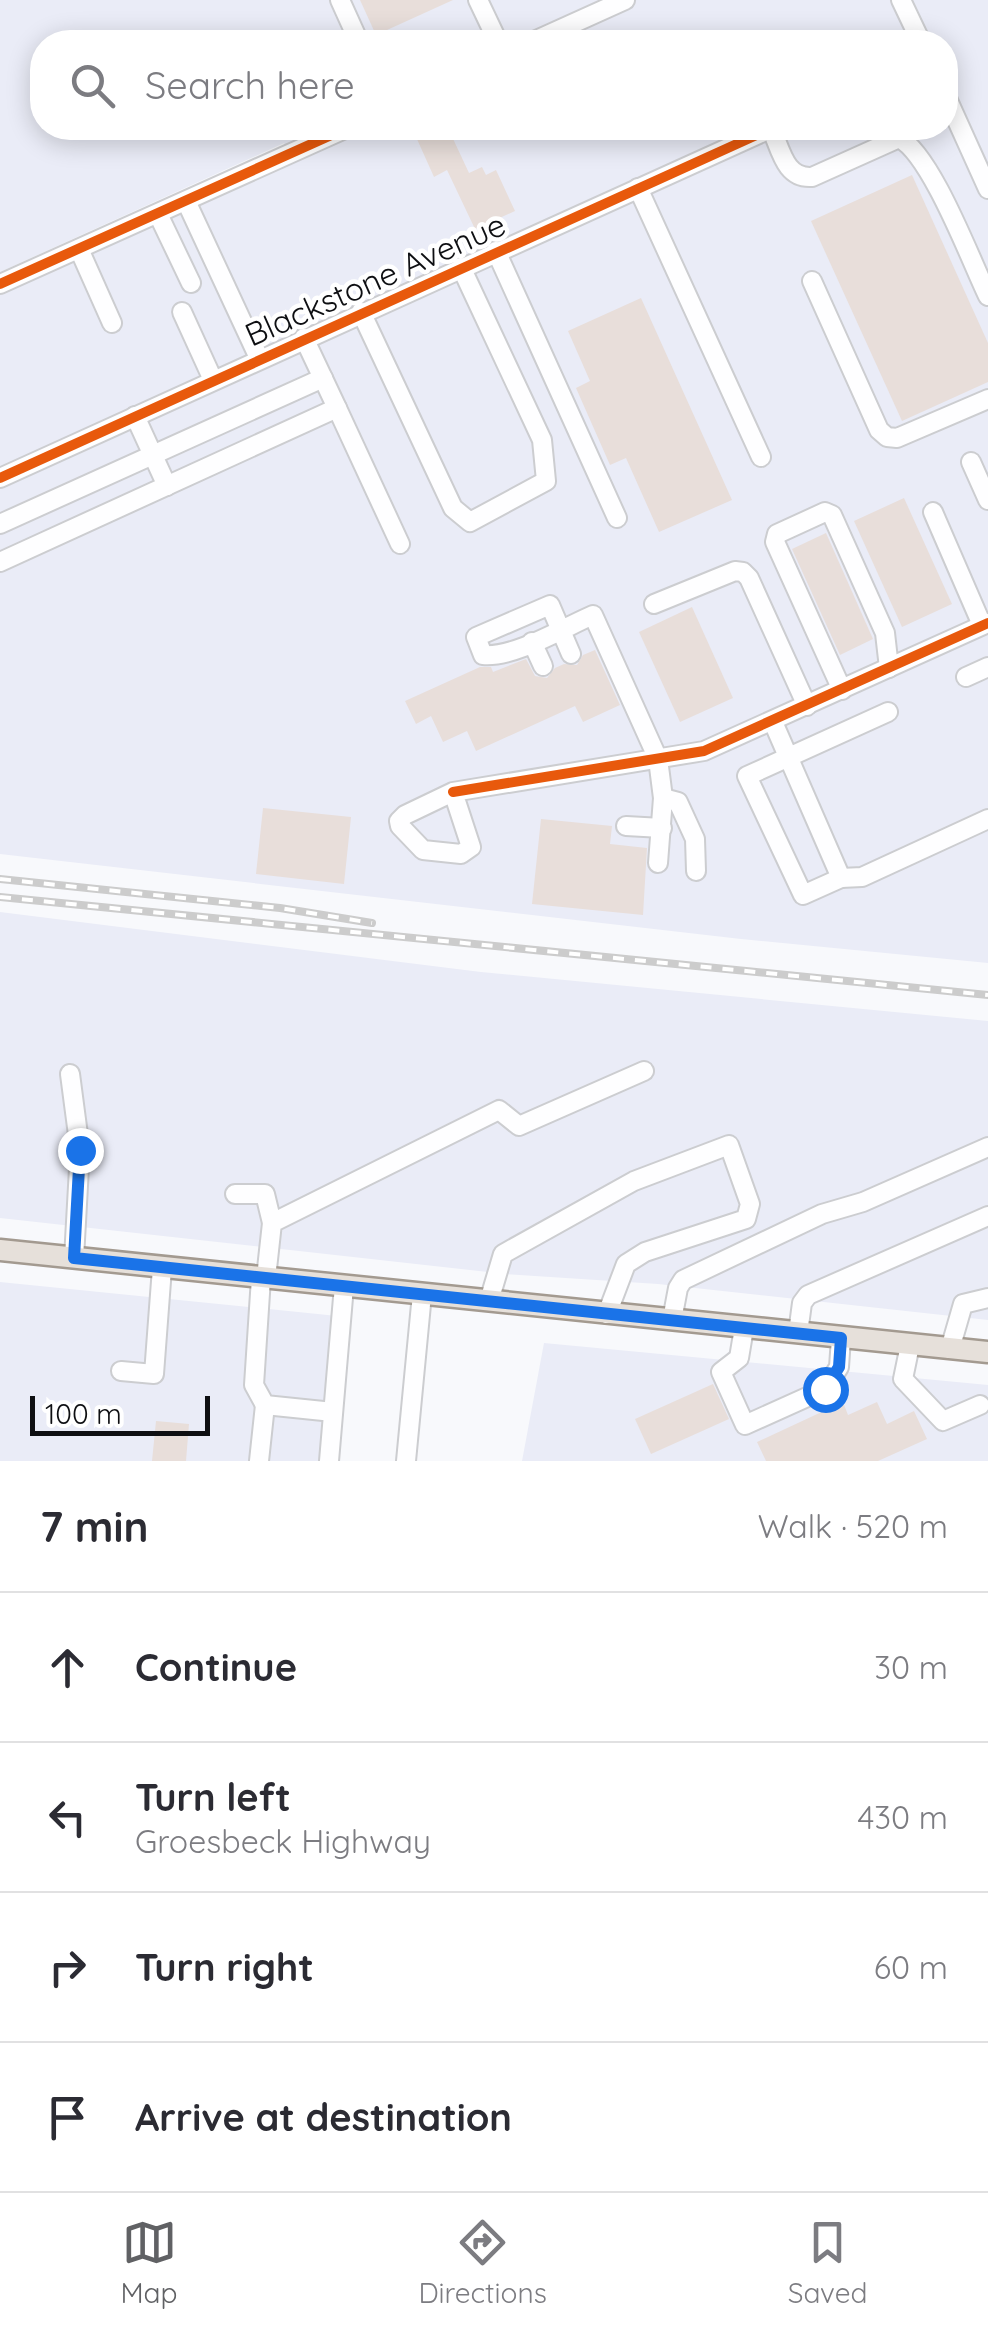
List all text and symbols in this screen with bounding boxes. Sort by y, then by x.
search box [30,30,958,140]
icon: search [65,58,120,113]
text: Search here [145,61,355,109]
street label: Blackstone Avenue [239,204,511,354]
route end [58,1128,104,1174]
route start [803,1367,849,1413]
scale bar [30,1391,210,1436]
text: 100 m [45,1396,122,1431]
text: 7 min [40,1500,149,1553]
text: Walk · 520 m [758,1506,948,1546]
icon: ahead [40,1640,95,1695]
text: Continue [135,1643,297,1691]
text: 30 m [874,1647,948,1687]
text: Turn left [135,1773,291,1821]
icon: left [40,1790,95,1845]
text: 430 m [857,1797,948,1837]
text: Groesbeck Highway [135,1821,431,1861]
icon: right [40,1940,95,1995]
text: Turn right [135,1943,314,1991]
text: 60 m [874,1947,948,1987]
icon: arrive [40,2090,95,2145]
text: Arrive at destination [135,2093,512,2141]
tab: Map [120,2215,178,2310]
tab: Directions [418,2215,547,2310]
tab: Saved [788,2215,868,2310]

